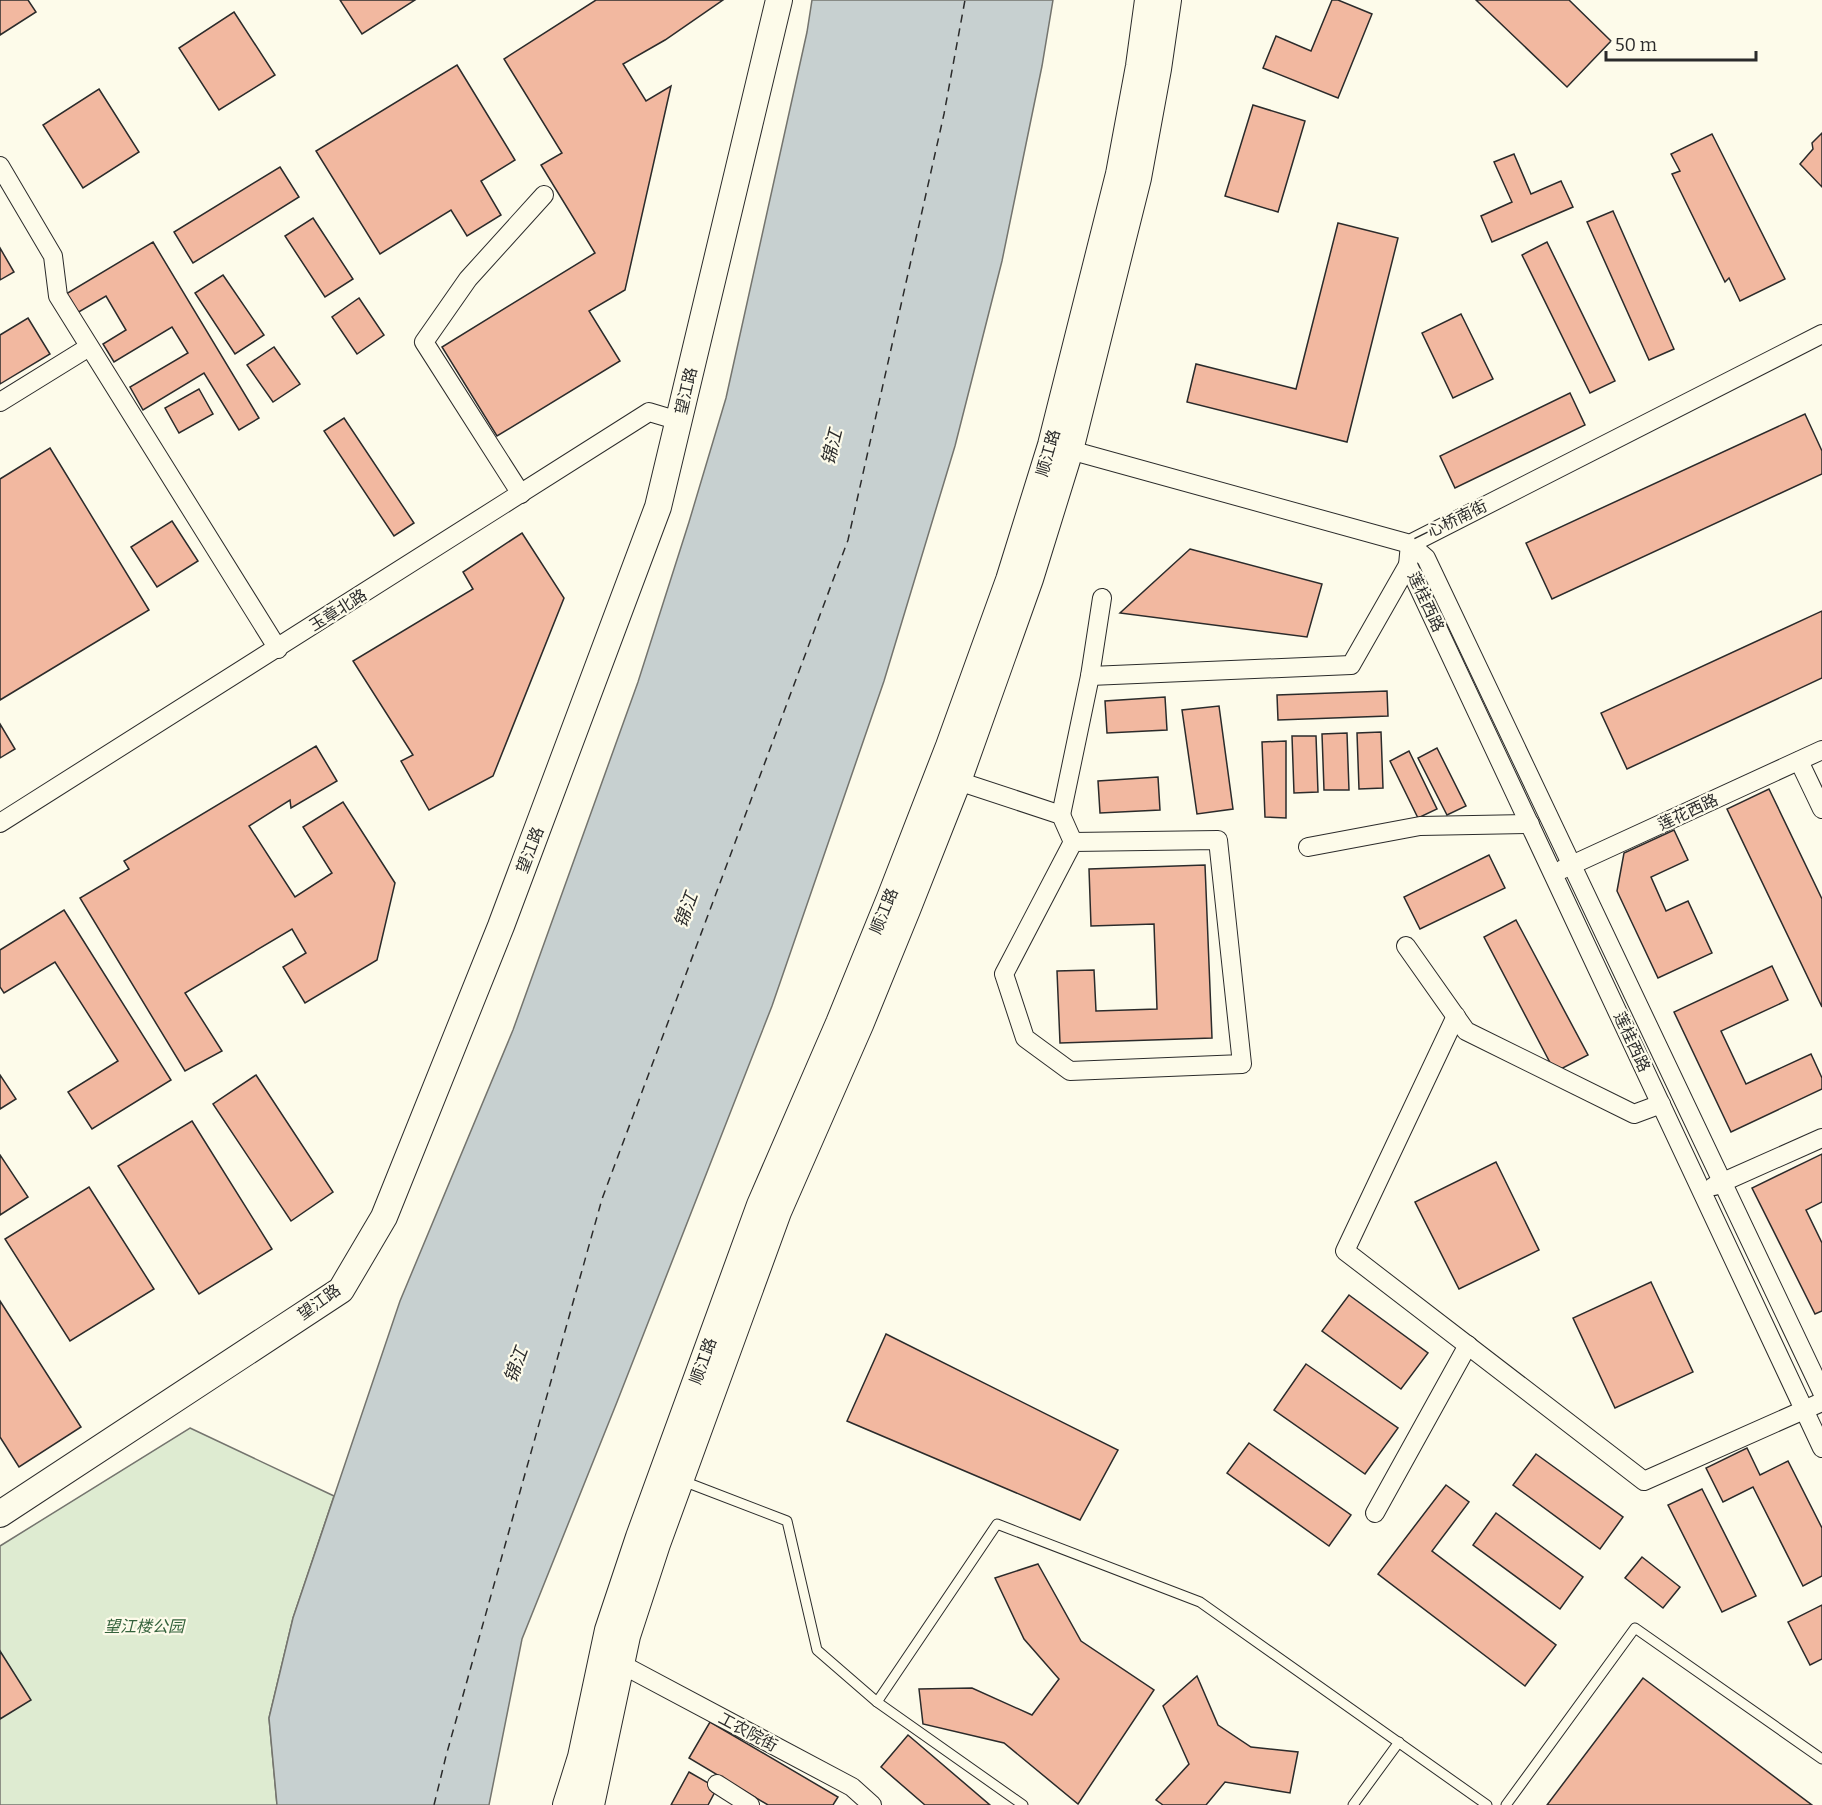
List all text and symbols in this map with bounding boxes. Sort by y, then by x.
scale bar [1606,24,1756,62]
text: 50 m [1615,34,1657,56]
street label: 望江路 [671,365,701,417]
water label: 锦江 [817,425,848,467]
street label: 顺江路 [1032,427,1064,479]
street label: 一心桥南街 [1410,496,1490,548]
street label: 莲桂西路 [1404,569,1448,635]
street label: 玉章北路 [306,585,370,635]
street label: 莲花西路 [1655,790,1721,834]
street label: 望江路 [513,824,547,876]
street label: 顺江路 [866,885,902,937]
water label: 锦江 [670,887,703,931]
street label: 莲桂西路 [1610,1009,1654,1075]
street label: 望江路 [294,1280,344,1324]
street label: 顺江路 [686,1335,720,1387]
water label: 锦江 [500,1342,533,1386]
park label: 望江楼公园 [104,1617,186,1636]
street label: 工农院街 [715,1709,781,1755]

